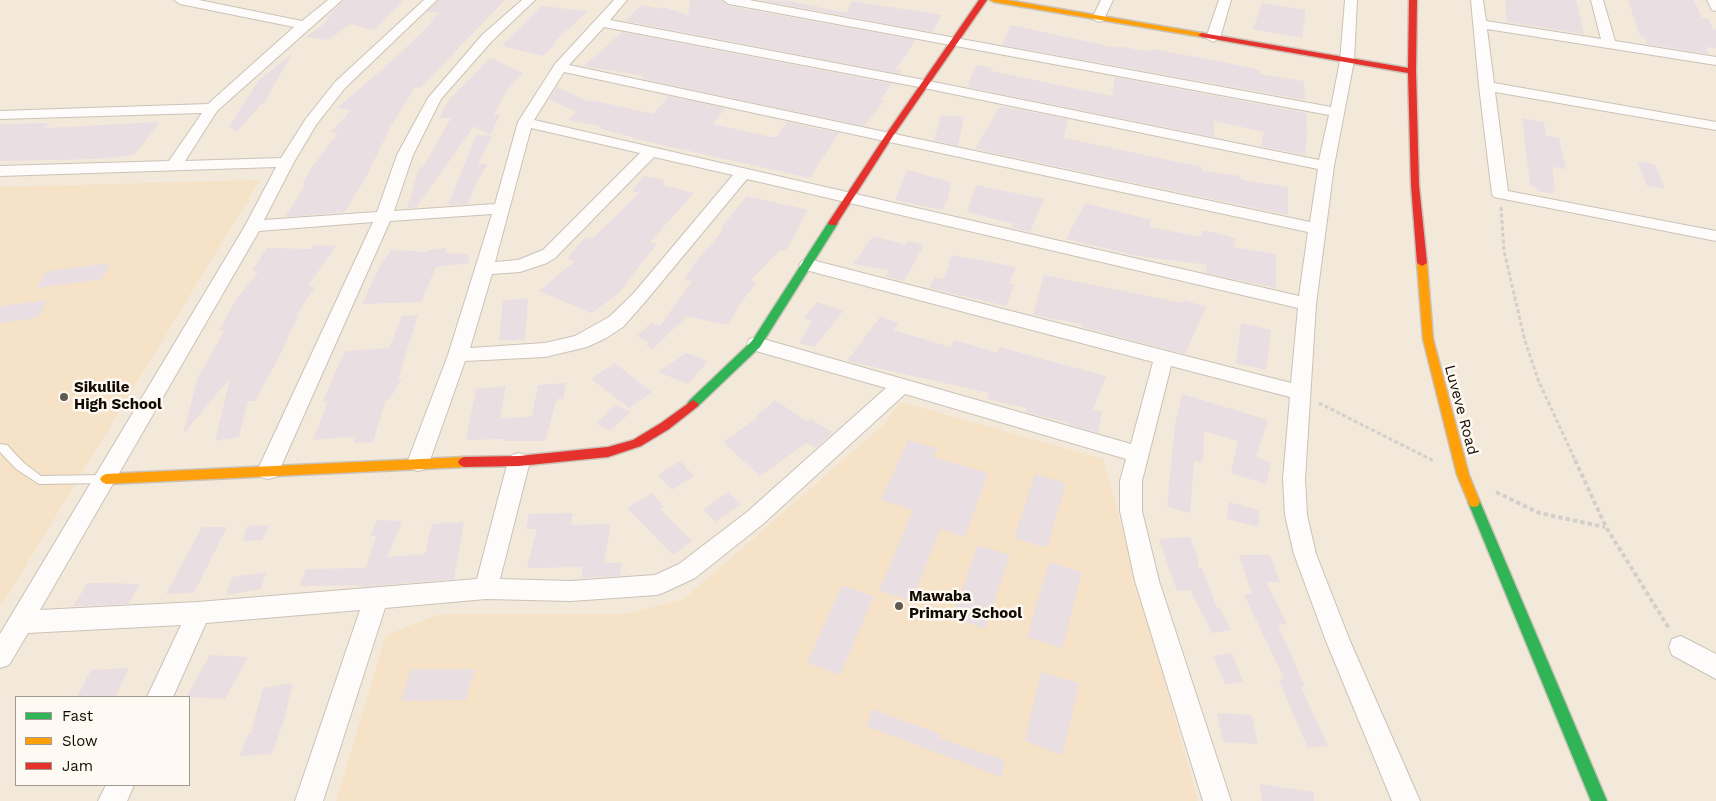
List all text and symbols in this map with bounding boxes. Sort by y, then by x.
street label: Luveve Road [1440,363,1482,457]
place label: Sikulile High School [74,379,162,414]
marker: Sikulile High School [58,391,70,403]
place label: Mawaba Primary School [909,588,1022,623]
marker: Mawaba Primary School [893,600,905,612]
legend [15,696,190,786]
text: Fast [62,707,93,725]
text: Slow [62,732,98,750]
text: Jam [62,757,93,775]

